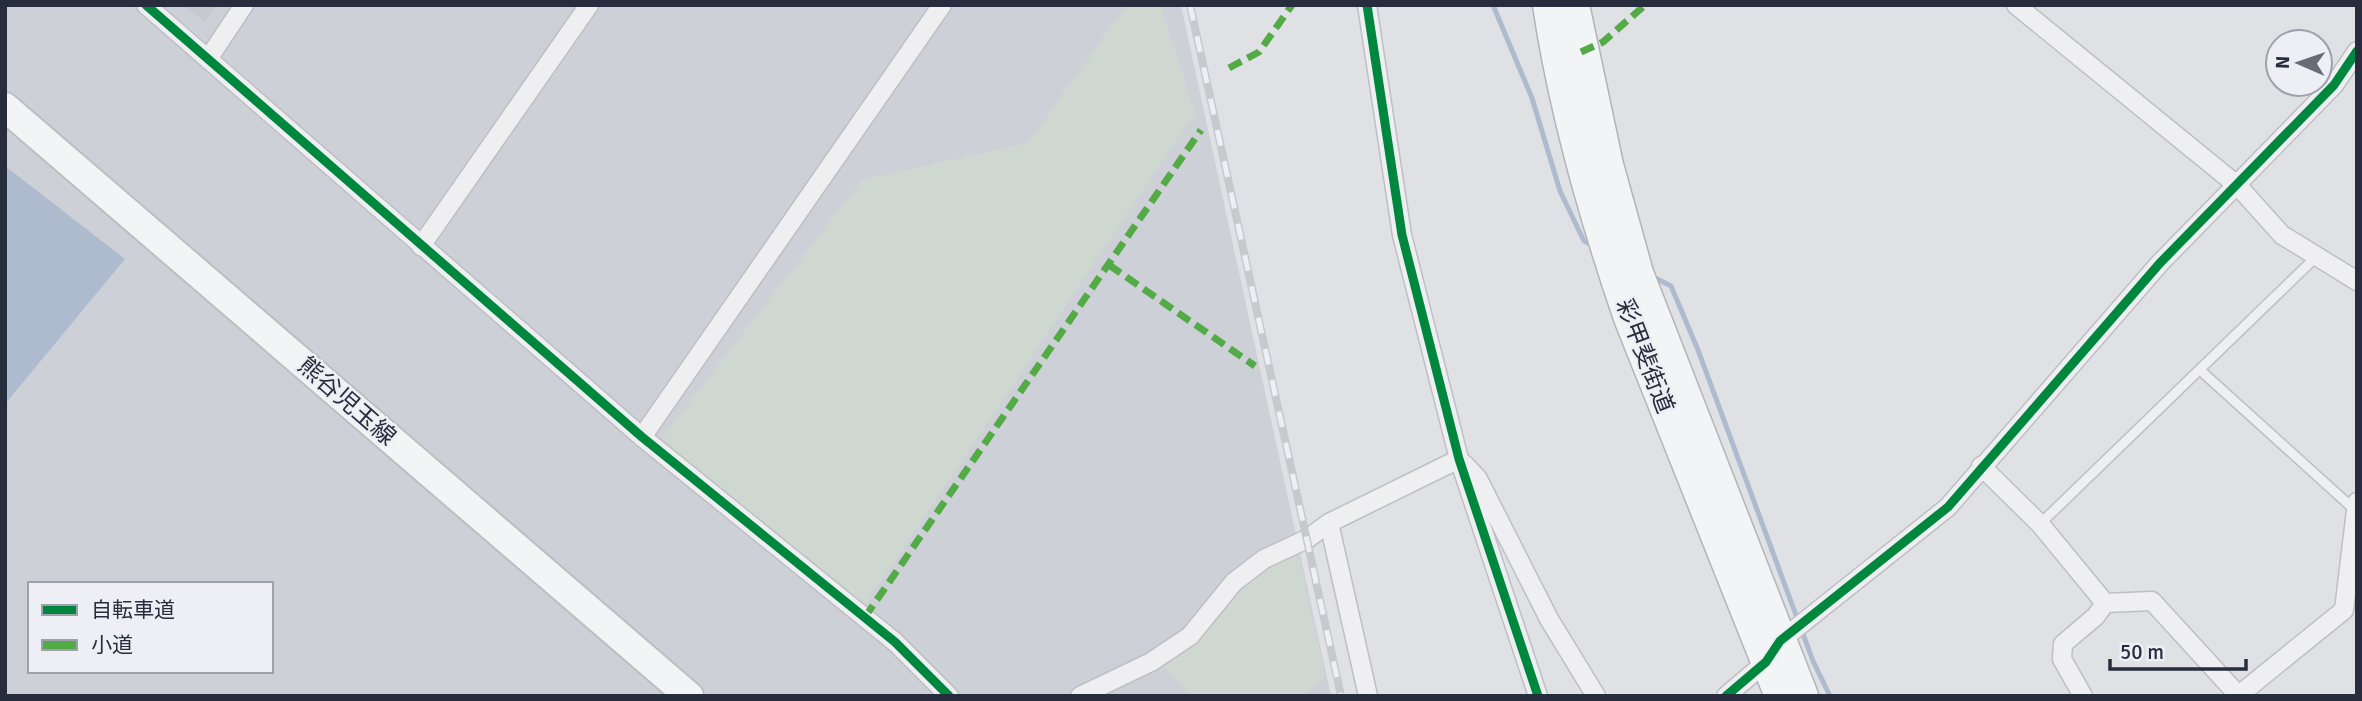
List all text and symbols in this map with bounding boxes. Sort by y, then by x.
north arrow [2264,28,2334,98]
text: N [2271,55,2295,69]
street label: 彩甲斐街道 [1609,295,1681,417]
street label: 熊谷児玉線 [292,350,402,452]
legend [28,582,273,673]
text: 自転車道 [91,597,175,623]
scale bar [2110,628,2246,672]
text: 小道 [91,632,133,658]
text: 50 m [2120,639,2164,665]

